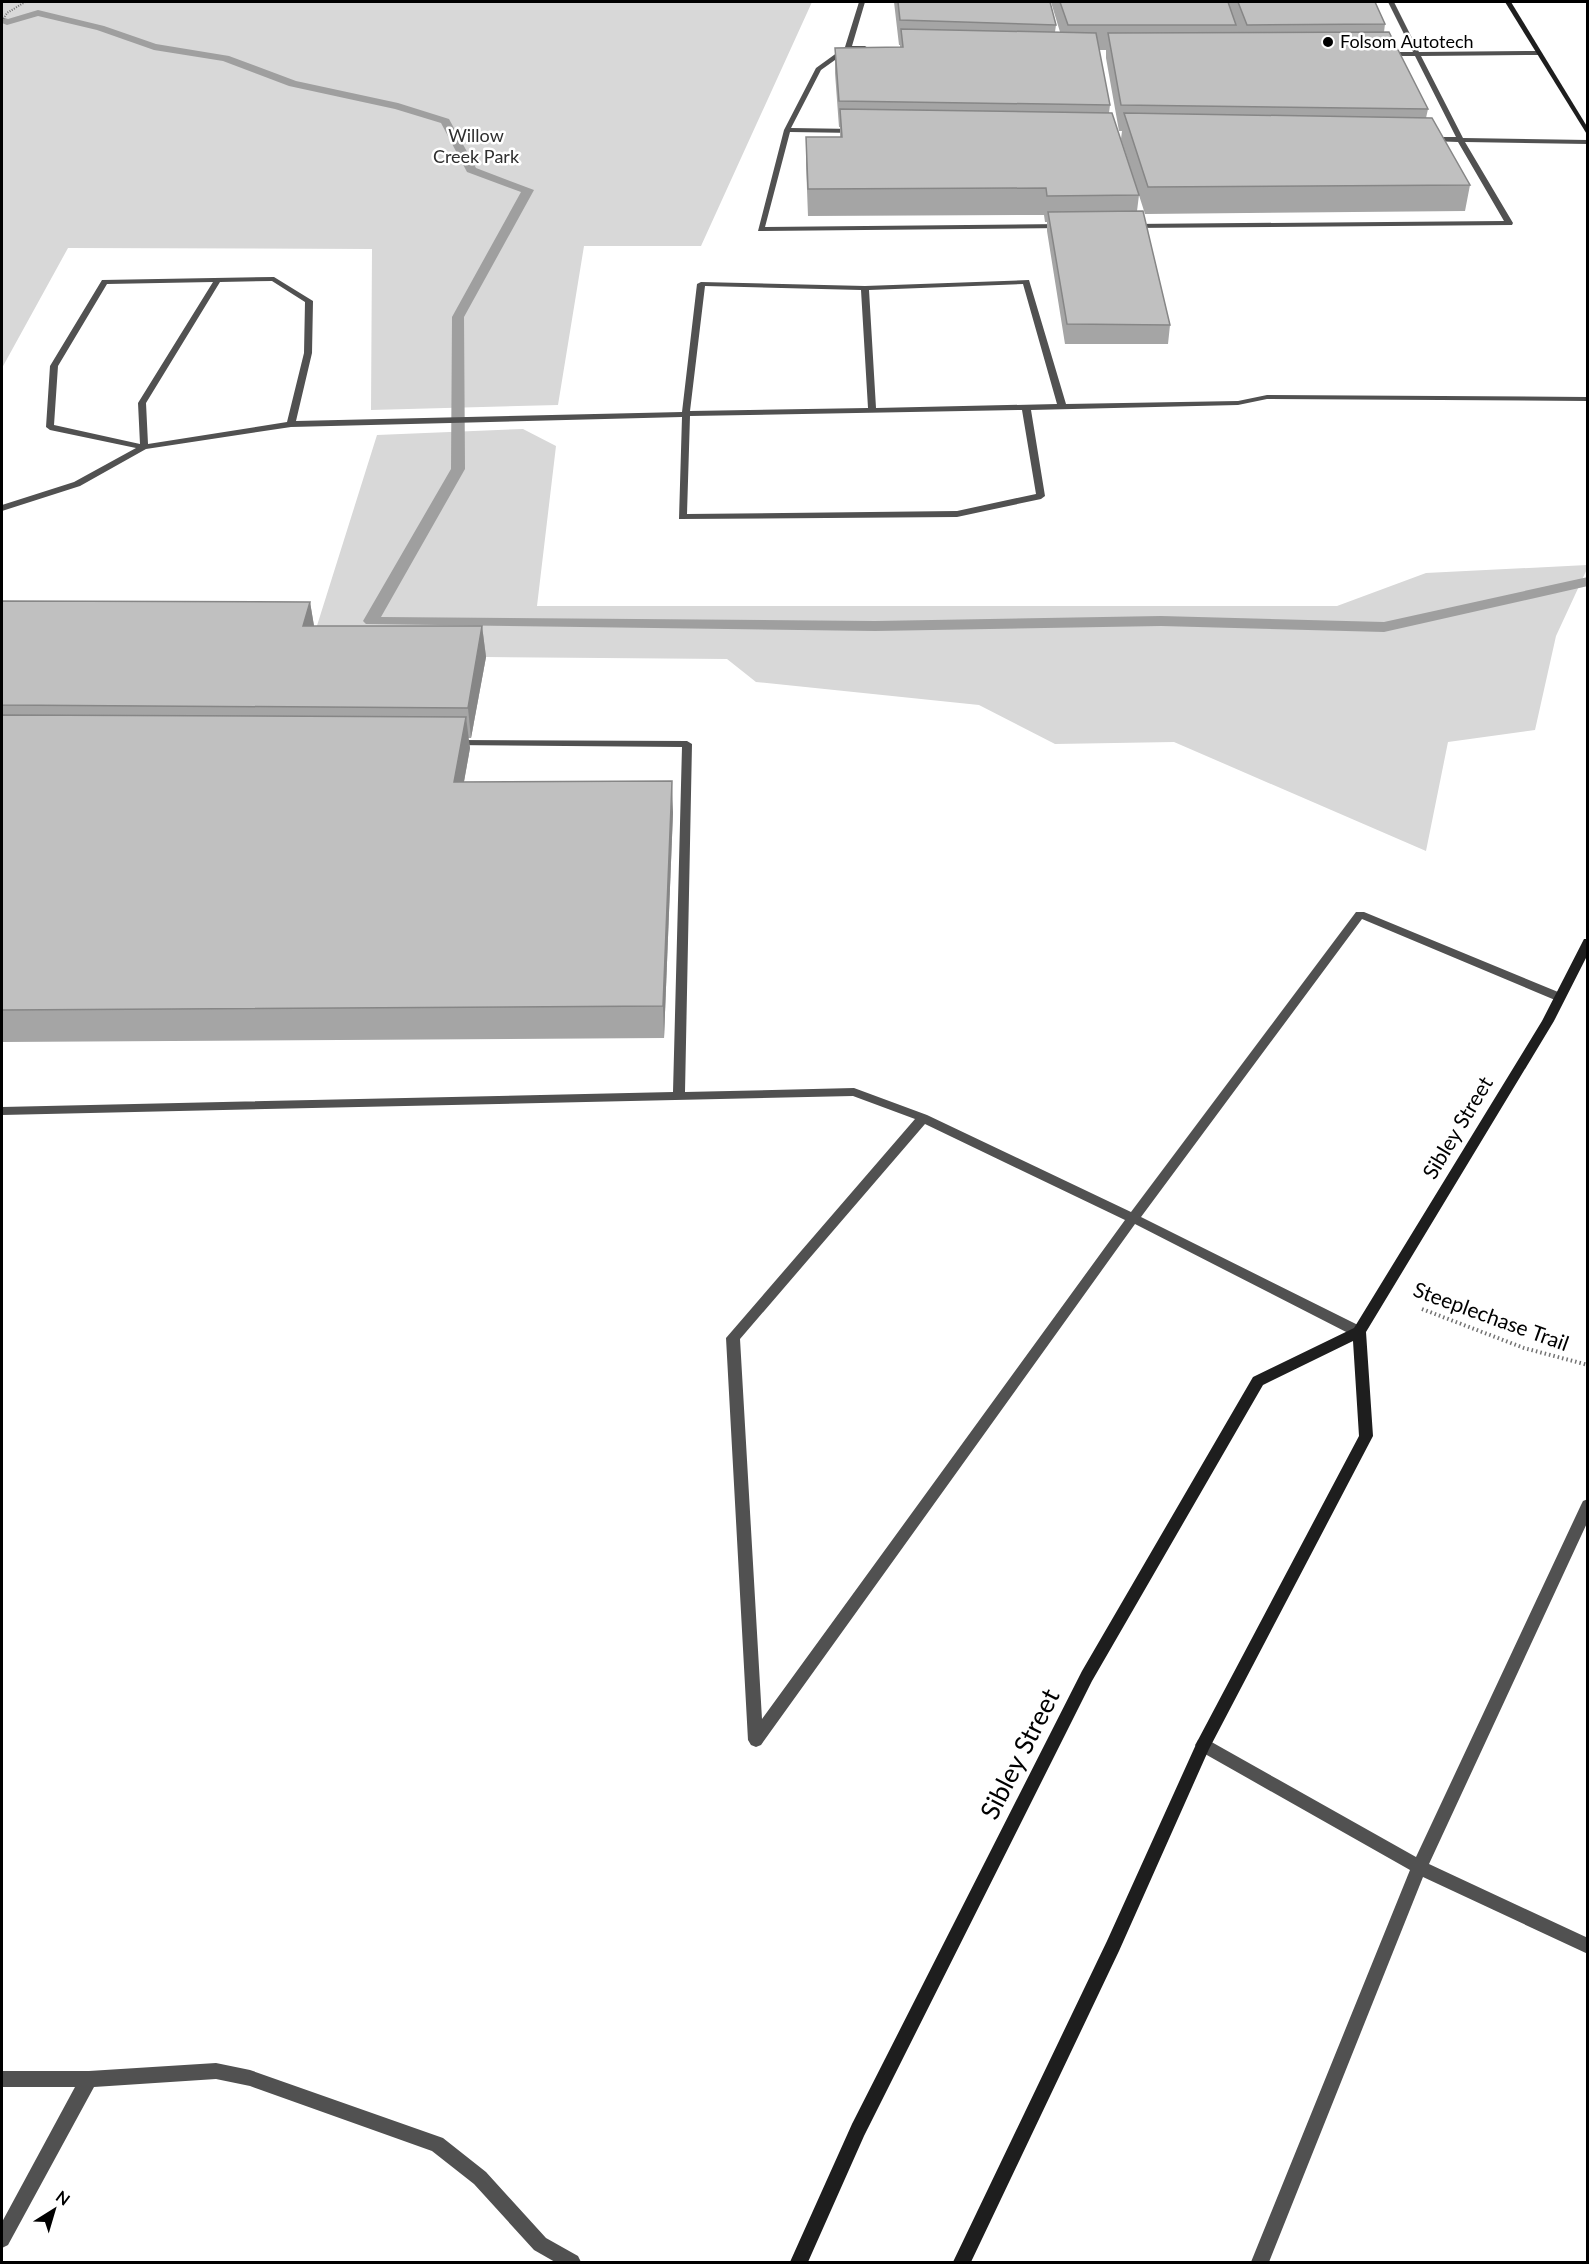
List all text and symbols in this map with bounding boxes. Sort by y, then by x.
place label: Folsom Autotech [1340,30,1474,52]
marker: Folsom Autotech [1321,35,1335,49]
park label: Willow Creek Park [433,124,520,167]
street label: Sibley Street [1416,1071,1497,1183]
street label: Steeplechase Trail [1410,1276,1573,1355]
street label: Sibley Street [973,1682,1066,1824]
north arrow [24,2180,84,2240]
text: N [53,2186,74,2209]

